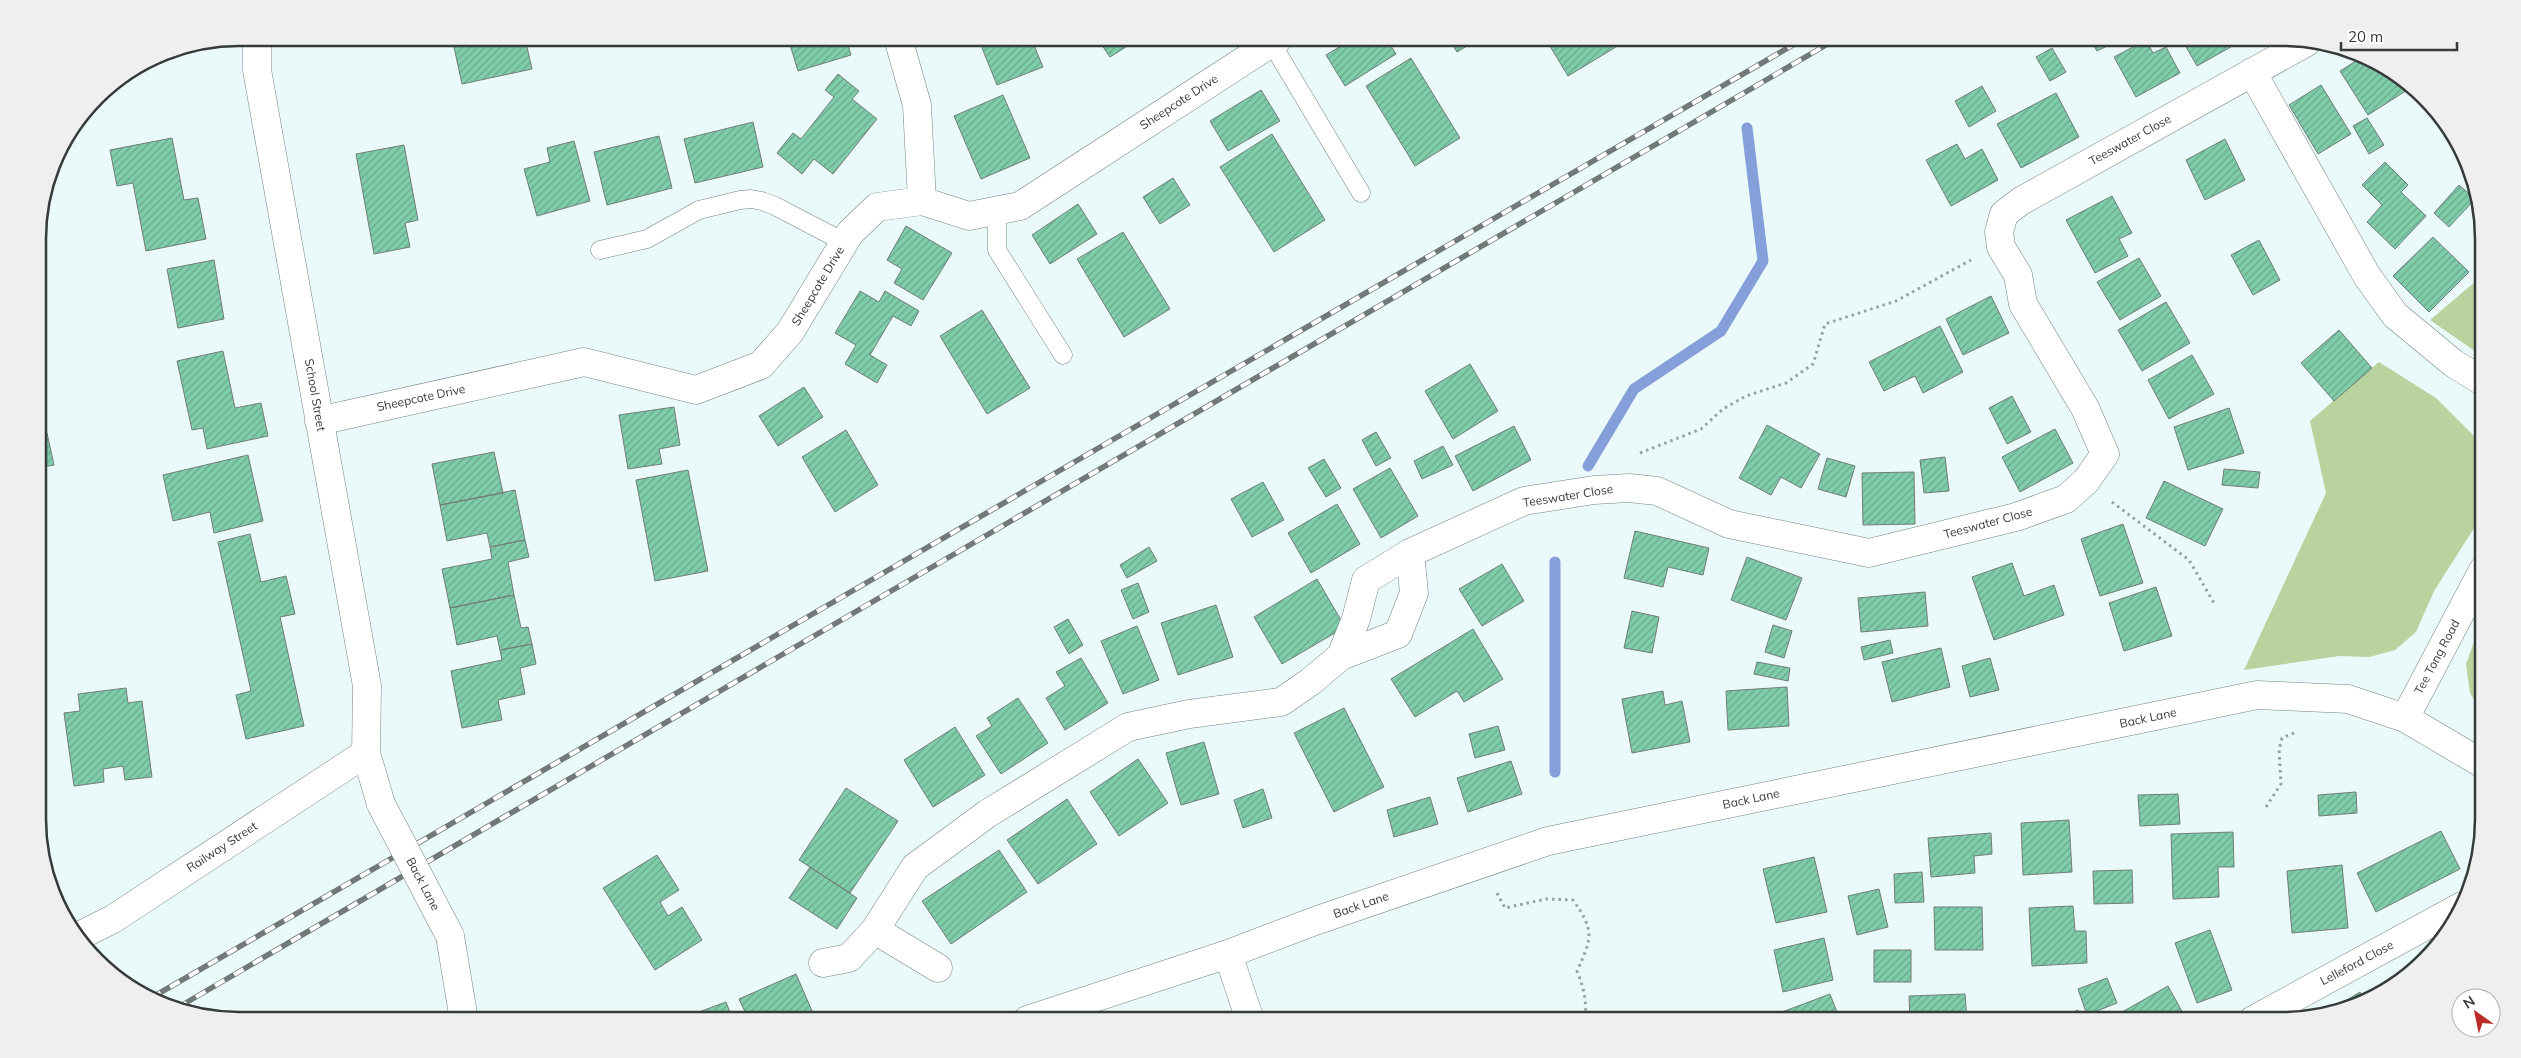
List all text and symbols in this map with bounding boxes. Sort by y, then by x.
scale bar [2341,20,2457,52]
text: 20 m [2348,27,2383,46]
street label: Sheepcote Drive [1137,71,1221,132]
street label: Teeswater Close [2086,111,2173,168]
street label: Sheepcote Drive [788,243,847,328]
street label: School Street [302,358,329,432]
street label: Sheepcote Drive [375,381,467,414]
street label: Teeswater Close [1522,481,1614,510]
street label: Teeswater Close [1942,503,2034,542]
street label: Tee Tong Road [2411,617,2463,697]
street label: Back Lane [2118,704,2178,731]
street label: Back Lane [1721,785,1781,812]
street label: Railway Street [184,818,260,875]
street label: Back Lane [403,855,444,913]
street label: Back Lane [1331,888,1391,921]
street label: Lelleford Close [2317,937,2396,988]
north arrow [2451,988,2501,1038]
text: N [2460,992,2478,1013]

